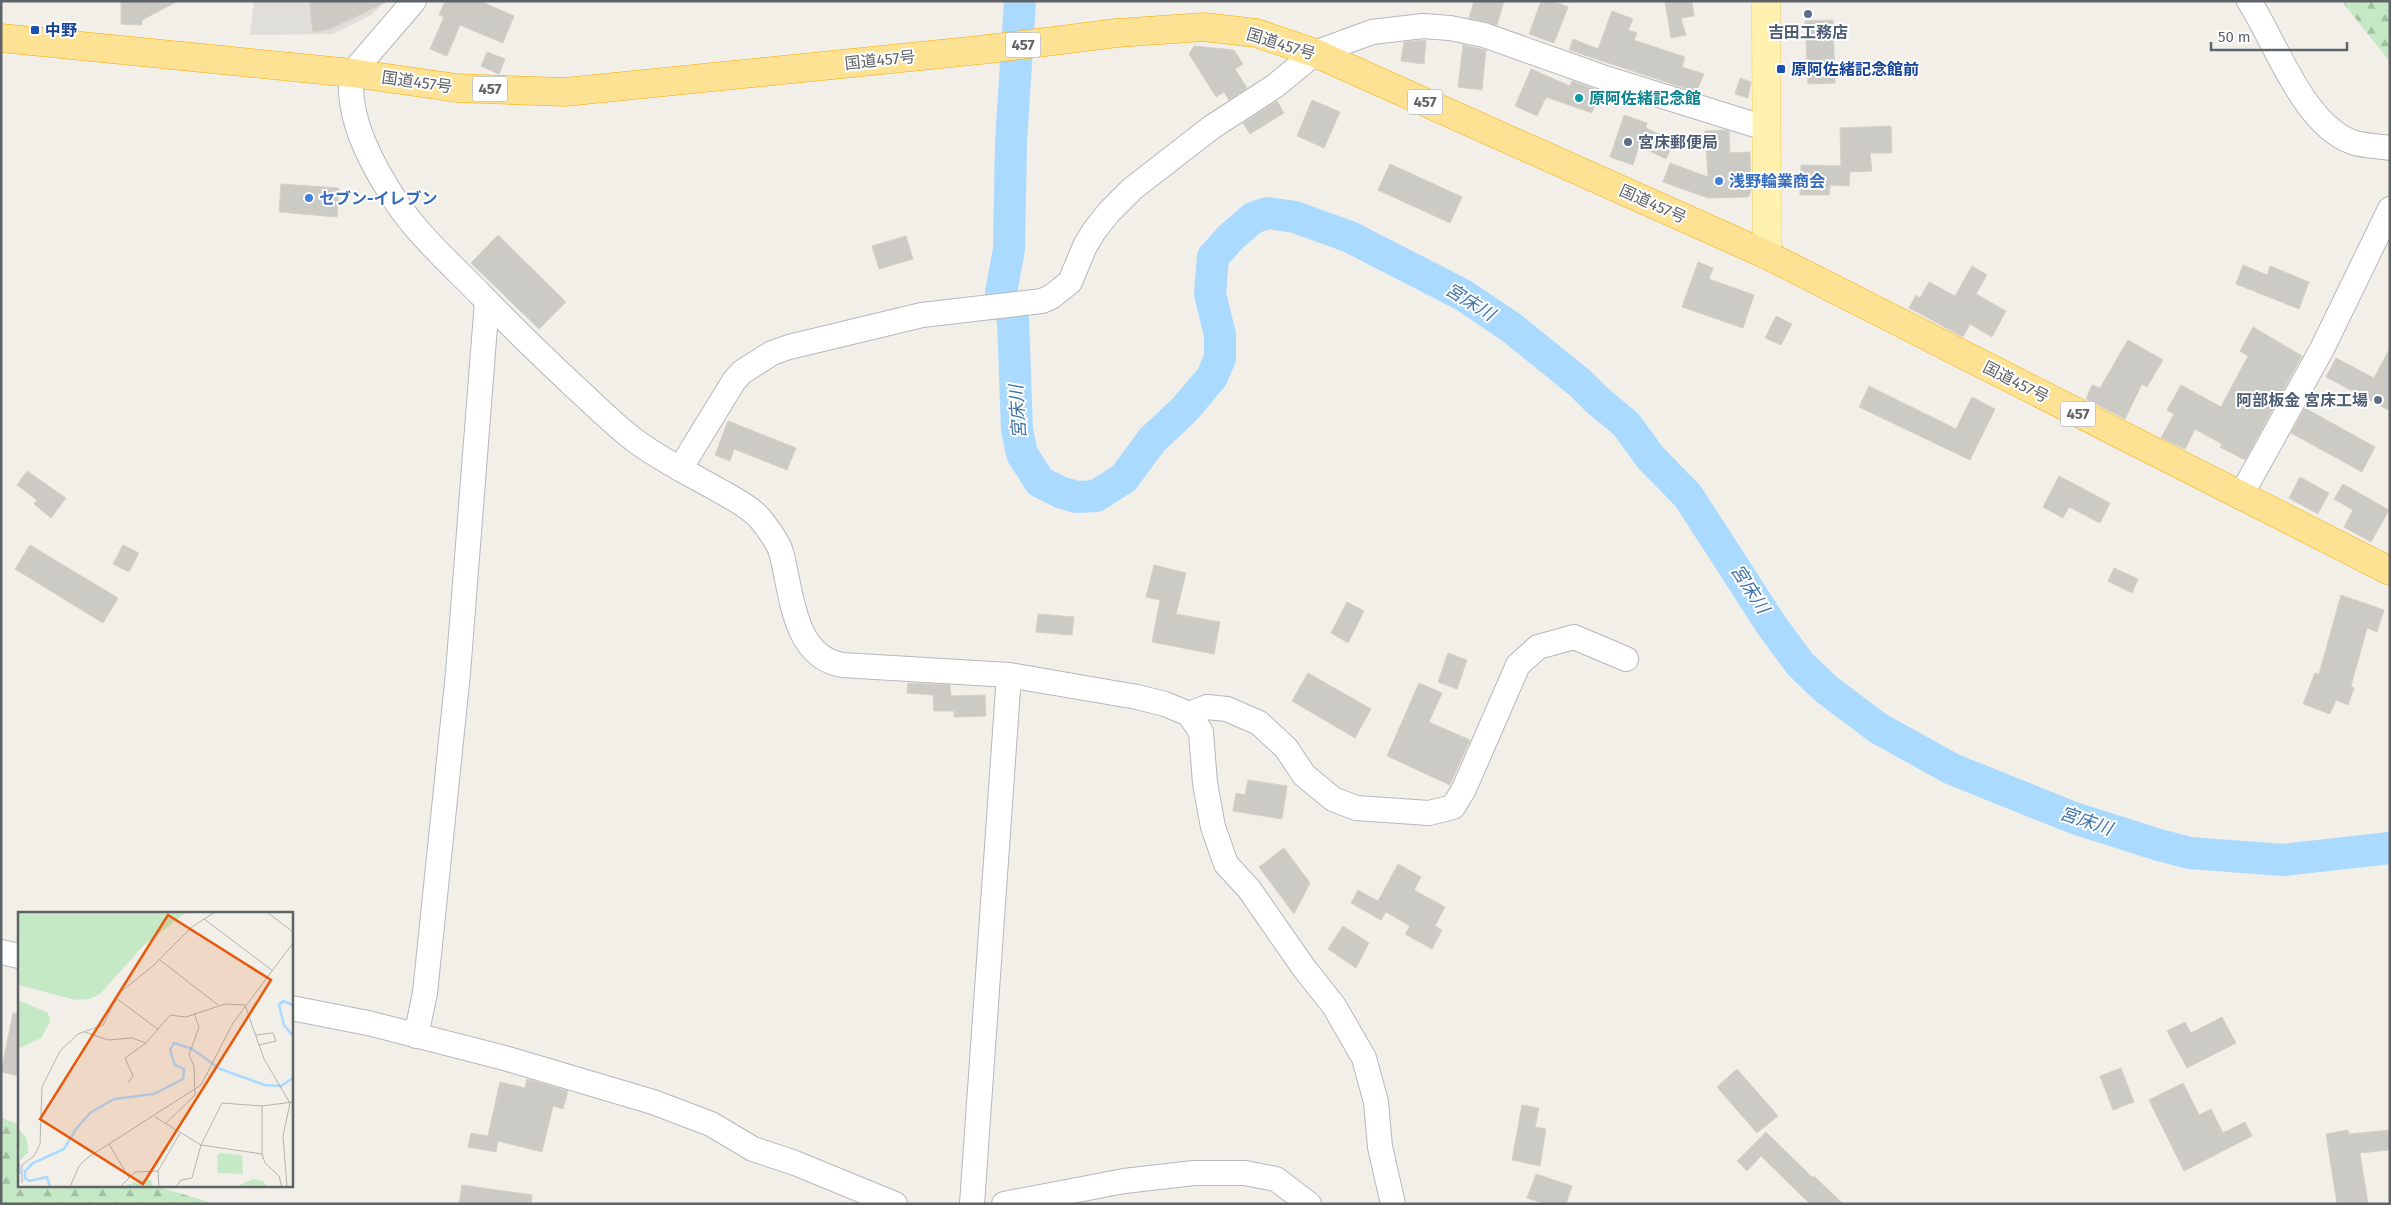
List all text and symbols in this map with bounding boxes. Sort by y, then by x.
marker: 吉田工務店 [1802,8,1814,20]
scale bar [2211,20,2347,52]
place label: 中野 [45,21,77,40]
place label: 吉田工務店 [1768,23,1848,42]
marker: 中野 [29,24,41,36]
street label: 国道457号 [1244,25,1318,63]
text: 50 m [2218,28,2251,46]
road number: 457 [1006,32,1040,58]
street label: 国道457号 [844,47,916,73]
place label: 原阿佐緒記念館前 [1791,60,1919,79]
marker: 原阿佐緒記念館前 [1775,63,1787,75]
street label: 国道457号 [380,68,454,96]
road number: 457 [472,76,508,102]
place label: 原阿佐緒記念館 [1589,89,1701,108]
road number: 457 [1408,90,1442,114]
marker: 原阿佐緒記念館 [1573,92,1585,104]
place label: 宮床郵便局 [1638,133,1718,152]
marker: 宮床郵便局 [1622,136,1634,148]
place label: 浅野輪業商会 [1729,172,1825,191]
marker: 浅野輪業商会 [1713,175,1725,187]
street label: 国道457号 [1617,181,1689,227]
place label: セブン-イレブン [319,189,438,208]
marker: セブン-イレブン [303,192,315,204]
water label: 宮床川 [1441,278,1500,327]
street label: 国道457号 [1980,357,2052,407]
water label: 宮床川 [1005,382,1031,440]
place label: 阿部板金 宮床工場 [2236,391,2368,410]
marker: 阿部板金 宮床工場 [2372,394,2384,406]
road number: 457 [2060,402,2096,426]
water label: 宮床川 [1726,560,1775,619]
water label: 宮床川 [2057,802,2117,841]
inset map [18,912,292,1188]

